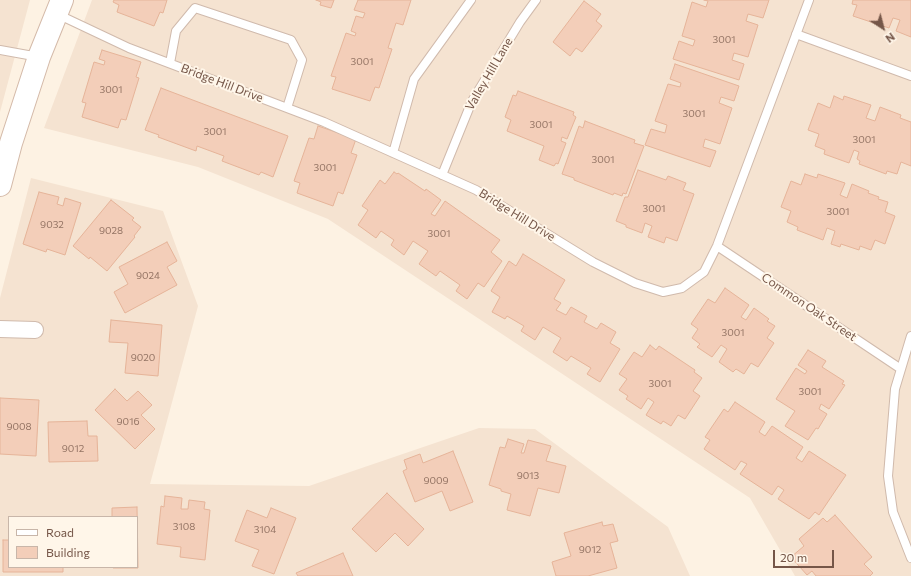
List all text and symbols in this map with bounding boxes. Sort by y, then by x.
north arrow [863,8,903,48]
text: N [883,30,898,46]
house number: 3001 [712,34,736,46]
street label: Valley Hill Lane [462,35,516,113]
house number: 3001 [350,56,374,68]
street label: Bridge Hill Drive [179,61,265,105]
house number: 3001 [99,84,123,96]
house number: 3001 [682,108,706,120]
house number: 3001 [529,119,553,131]
house number: 3001 [203,126,227,138]
house number: 3001 [852,134,876,146]
house number: 3001 [591,154,615,166]
house number: 3001 [313,162,337,174]
street label: Bridge Hill Drive [476,186,558,244]
house number: 3001 [642,203,666,215]
house number: 3001 [826,206,850,218]
house number: 9032 [40,219,64,231]
house number: 9028 [99,225,123,237]
house number: 3001 [427,228,451,240]
house number: 9024 [136,270,160,282]
street label: Common Oak Street [759,270,859,344]
house number: 3001 [721,327,745,339]
house number: 9020 [131,352,155,364]
house number: 3001 [648,378,672,390]
house number: 3001 [798,386,822,398]
house number: 9016 [117,416,139,428]
house number: 9008 [6,421,32,433]
house number: 9012 [62,443,84,455]
house number: 9013 [517,470,539,482]
house number: 9009 [423,475,449,487]
legend [8,516,138,568]
house number: 3108 [173,521,195,533]
house number: 3104 [254,524,276,536]
text: Road [46,525,74,539]
scale bar [775,542,836,568]
house number: 9012 [579,544,601,556]
text: Building [46,545,90,559]
text: 20 m [780,550,807,564]

